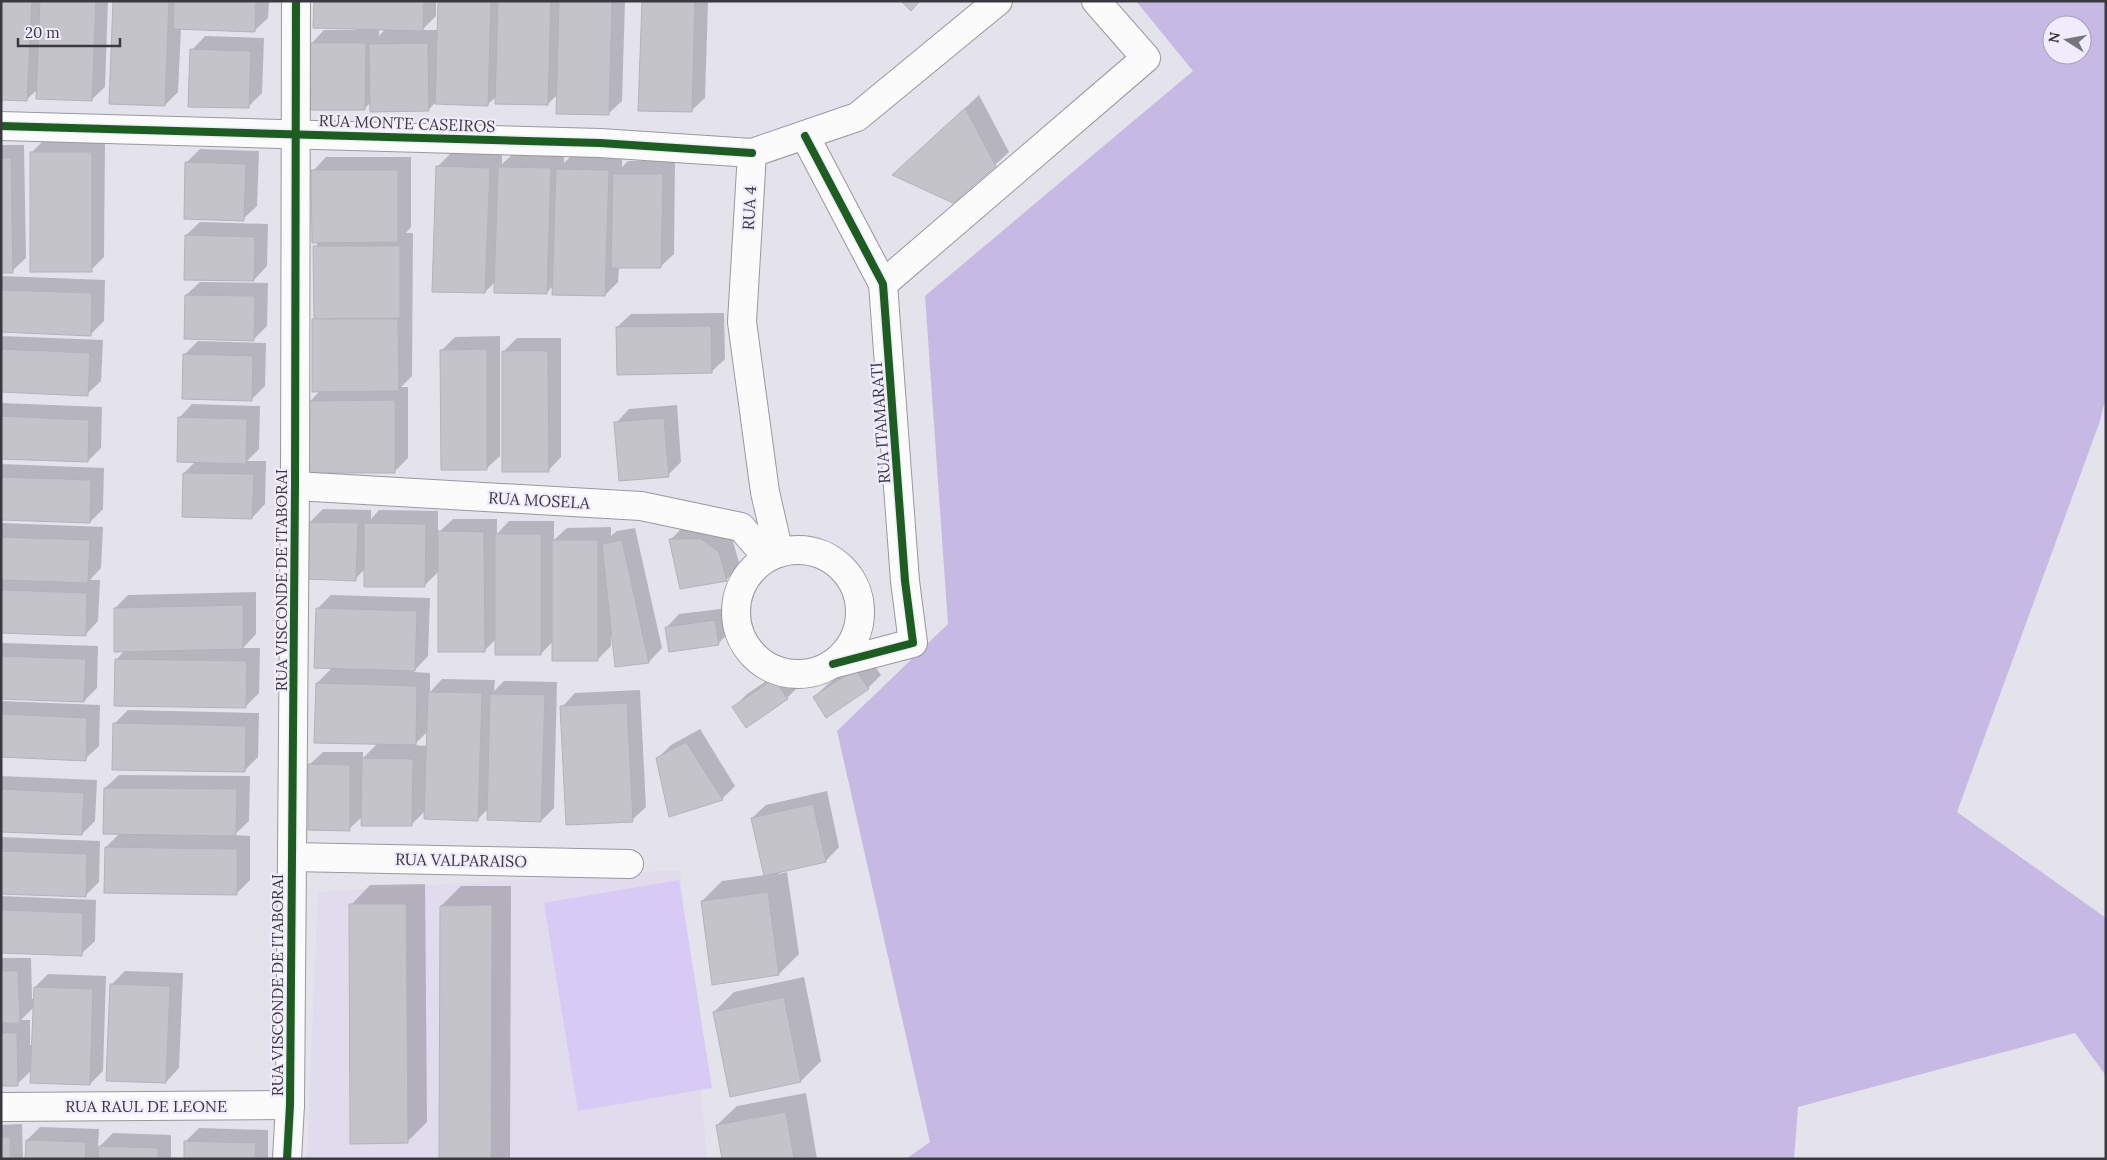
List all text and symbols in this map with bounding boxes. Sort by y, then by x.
scale bar [18,15,120,47]
north arrow [2042,15,2092,65]
text: 20 m [25,23,60,42]
text: N [2044,30,2064,45]
street label: RUA MONTE CASEIROS [318,110,496,136]
street label: RUA 4 [738,185,760,231]
street label: RUA ITAMARATI [866,362,894,484]
street label: RUA VISCONDE DE ITABORAI [271,469,291,691]
street label: RUA MOSELA [488,487,591,513]
street label: RUA VALPARAISO [395,849,527,871]
street label: RUA VISCONDE DE ITABORAI [267,874,287,1096]
street label: RUA RAUL DE LEONE [65,1096,227,1116]

